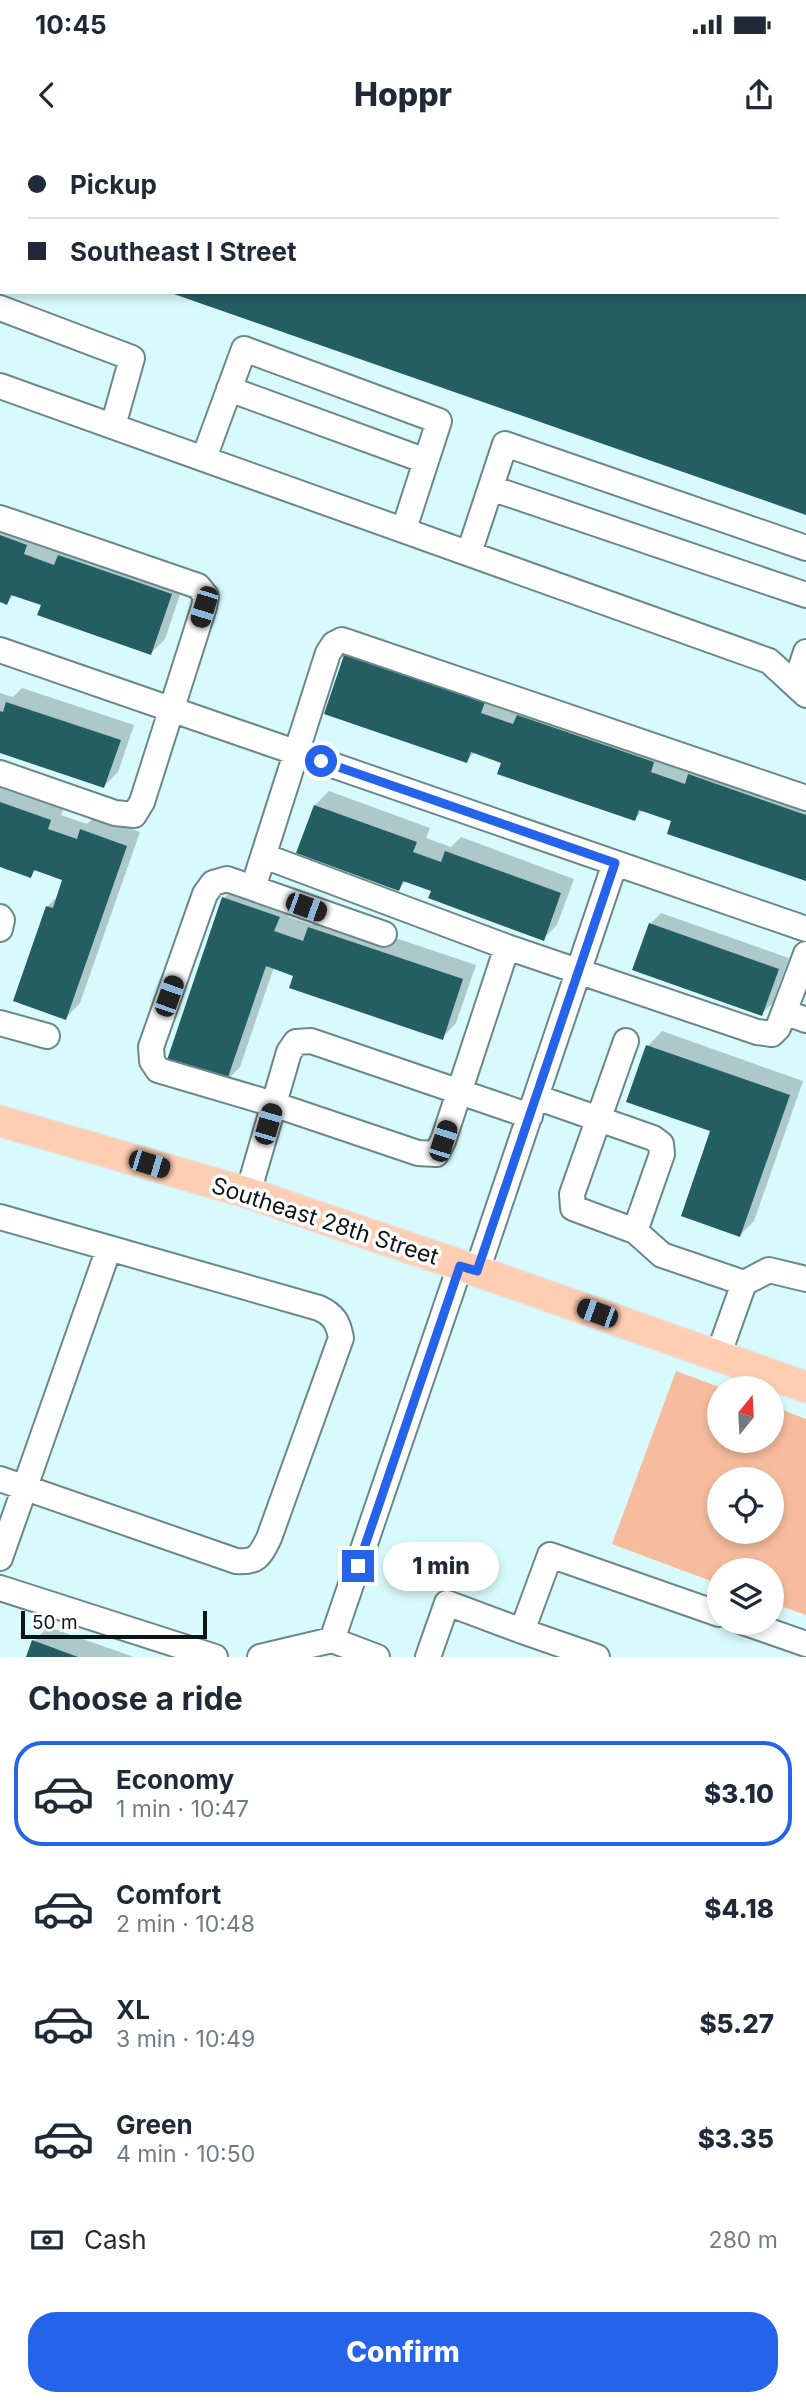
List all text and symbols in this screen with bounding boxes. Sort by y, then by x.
text: 10:45 [35,9,107,40]
text: Hoppr [354,75,452,114]
icon: back [28,76,66,114]
icon: share [740,76,778,114]
text: Pickup [70,169,157,200]
text: Southeast I Street [70,236,296,267]
car [188,584,221,630]
route start [305,745,337,777]
car [283,890,330,924]
car [153,973,186,1019]
car [253,1101,284,1147]
car [427,1118,460,1164]
car [126,1148,173,1180]
street label: Southeast 28th Street [208,1171,442,1271]
car [574,1296,621,1330]
north arrow [707,1376,784,1452]
map controls [707,1376,784,1635]
button: locate [707,1467,784,1544]
callout: 1 min [382,1542,498,1590]
route end [342,1550,374,1582]
text: 1 min [412,1552,470,1580]
button: layers [707,1558,784,1635]
scale bar [21,1608,206,1640]
text: 50 m [32,1611,78,1634]
text: Choose a ride [28,1679,243,1718]
icon: car [32,1762,95,1825]
text: Economy [116,1764,234,1795]
text: $3.10 [704,1778,774,1809]
text: 1 min · 10:47 [116,1795,249,1823]
icon: car [32,1877,95,1940]
text: Comfort [116,1879,221,1910]
text: $4.18 [704,1893,774,1924]
text: 2 min · 10:48 [116,1910,255,1938]
icon: car [32,1992,95,2055]
text: XL [116,1994,150,2025]
text: $5.27 [699,2008,774,2039]
text: 3 min · 10:49 [116,2025,255,2053]
icon: car [32,2107,95,2170]
text: Green [116,2109,193,2140]
text: $3.35 [698,2123,774,2154]
text: 4 min · 10:50 [116,2140,255,2168]
icon: cash [28,2221,66,2259]
text: Cash [84,2224,147,2255]
text: 280 m [709,2226,778,2254]
button: Confirm [28,2312,778,2392]

